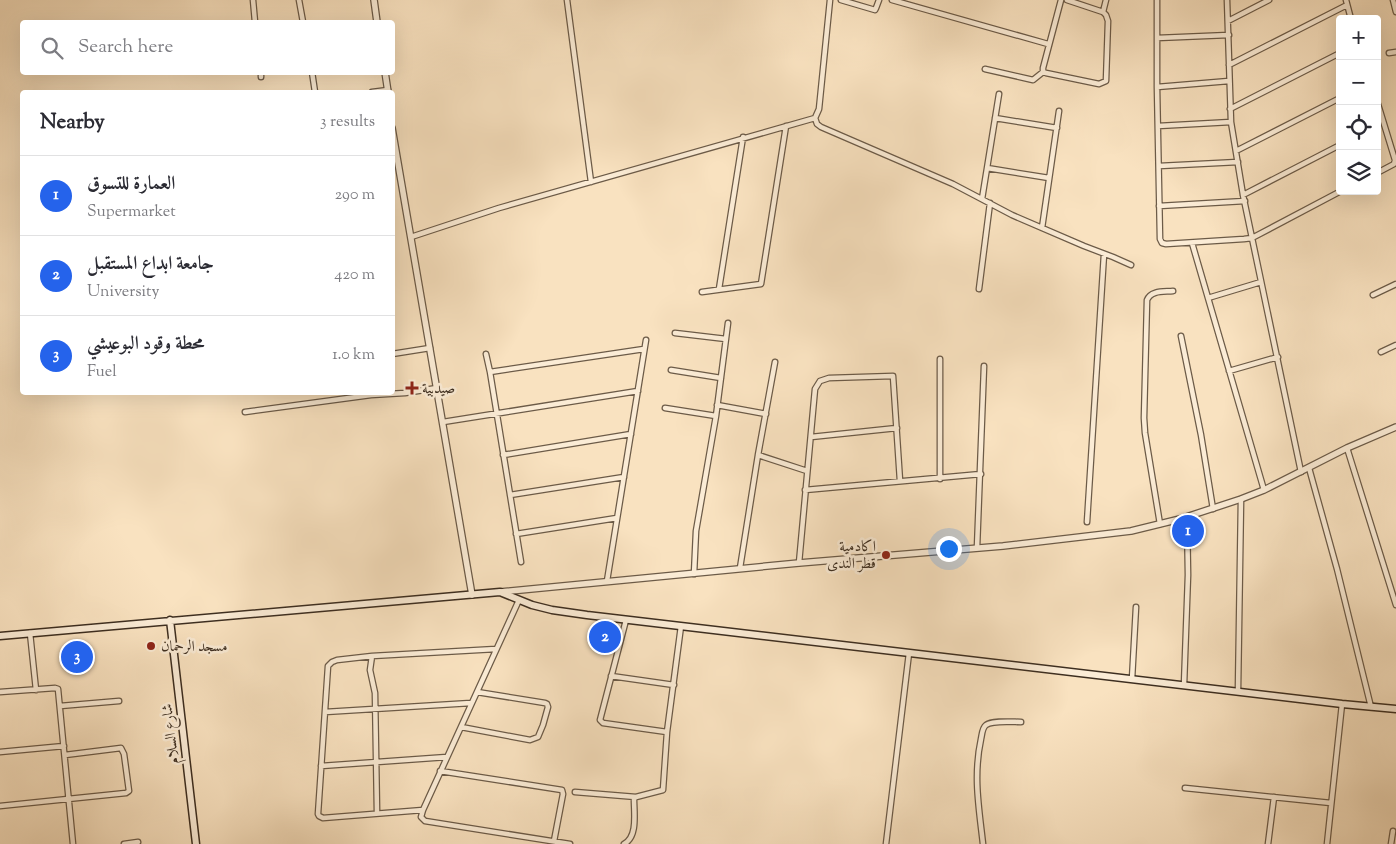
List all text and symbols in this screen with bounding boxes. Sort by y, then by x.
map controls [1336,15,1381,195]
button: + [1336,15,1381,60]
search box [20,20,395,75]
icon: search [38,34,66,62]
text: Search here [78,34,173,61]
button: − [1336,60,1381,105]
button: locate [1336,105,1381,150]
text: Nearby [40,108,105,138]
text: 3 results [320,111,375,134]
button: layers [1336,150,1381,195]
text: العمارة للتسوق [87,171,175,198]
text: 1 [53,184,59,207]
text: 290 m [335,184,375,207]
text: Supermarket [87,201,176,224]
text: جامعة ابداع المستقبل [87,251,214,278]
text: 2 [52,264,60,287]
text: 420 m [334,264,375,287]
text: University [87,281,160,304]
text: محطة وقود البوعيشي [87,331,204,358]
text: 3 [53,344,59,367]
text: 1.0 km [332,344,375,367]
text: Fuel [87,361,117,384]
place label: صيدبية [422,379,455,400]
marker: صيدبية [406,382,418,394]
pin: 1 [1172,512,1204,550]
your location [936,536,962,562]
place label: اكادمية قطر الندى [827,537,876,575]
marker: اكادمية قطر الندى [880,549,892,561]
pin: 2 [589,618,621,656]
place label: مسجد الرحمان [161,637,227,658]
pin: 3 [61,638,93,676]
marker: مسجد الرحمان [145,640,157,652]
street label: شارع السلام [157,702,187,765]

